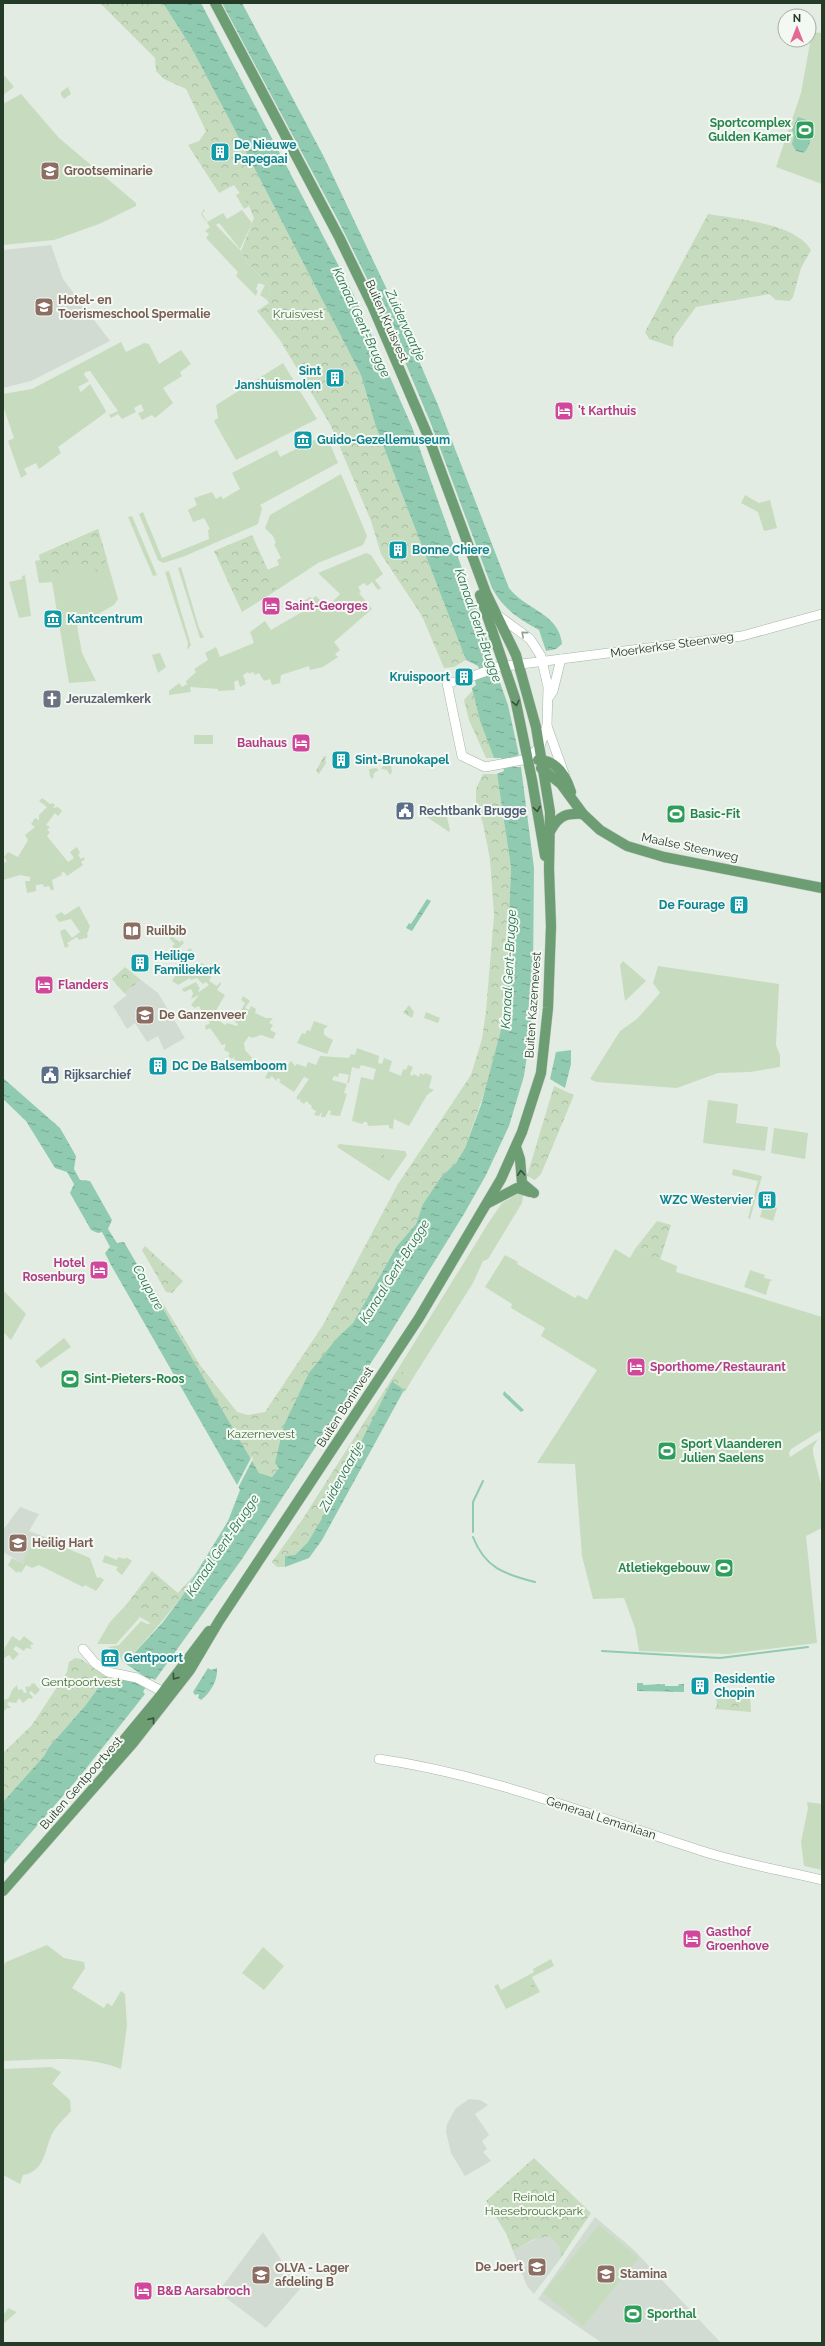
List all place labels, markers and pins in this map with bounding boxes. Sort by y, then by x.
place label: Sportcomplex Gulden Kamer [708,116,792,144]
sports icon: Sportcomplex Gulden Kamer [794,119,816,141]
place label: De Nieuwe Papegaai [234,138,297,166]
building icon: De Nieuwe Papegaai [209,141,231,163]
school or university icon: Grootseminarie [39,160,61,182]
place label: Grootseminarie [64,164,153,178]
place label: Hotel- en Toerismeschool Spermalie [58,293,210,321]
school or university icon: Hotel- en Toerismeschool Spermalie [33,296,55,318]
place label: Sint Janshuismolen [235,364,321,392]
building icon: Sint Janshuismolen [324,367,346,389]
hotel icon: 't Karthuis [553,400,575,422]
place label: 't Karthuis [578,404,636,418]
museum icon: Guido-Gezellemuseum [292,429,314,451]
place label: Guido-Gezellemuseum [317,433,450,447]
building icon: Bonne Chiere [387,539,409,561]
place label: Bonne Chiere [412,543,489,557]
hotel icon: Saint-Georges [260,595,282,617]
place label: Saint-Georges [285,599,368,613]
museum icon: Kantcentrum [42,608,64,630]
place label: Kantcentrum [67,612,143,626]
building icon: Kruispoort [453,666,475,688]
place label: Kruispoort [390,670,450,684]
church icon: Jeruzalemkerk [41,688,63,710]
place label: Jeruzalemkerk [66,692,151,706]
hotel icon: Bauhaus [290,732,312,754]
place label: Bauhaus [237,736,287,750]
building icon: Sint-Brunokapel [330,749,352,771]
place label: Sint-Brunokapel [355,753,449,767]
public building icon: Rechtbank Brugge [394,800,416,822]
sports icon: Basic-Fit [665,803,687,825]
place label: Rechtbank Brugge [419,804,527,818]
place label: Basic-Fit [690,807,741,821]
building icon: De Fourage [728,894,750,916]
place label: De Fourage [659,898,725,912]
library icon: Ruilbib [121,920,143,942]
place label: Ruilbib [146,924,187,938]
place label: Heilige Familiekerk [154,949,221,977]
building icon: Heilige Familiekerk [129,952,151,974]
hotel icon: Flanders [33,974,55,996]
place label: Flanders [58,978,108,992]
school or university icon: De Ganzenveer [134,1004,156,1026]
place label: De Ganzenveer [159,1008,246,1022]
building icon: DC De Balsemboom [147,1055,169,1077]
place label: DC De Balsemboom [172,1059,287,1073]
public building icon: Rijksarchief [39,1064,61,1086]
place label: Rijksarchief [64,1068,131,1082]
building icon: WZC Westervier [756,1189,778,1211]
place label: WZC Westervier [660,1193,753,1207]
place label: Hotel Rosenburg [22,1256,85,1284]
hotel icon: Hotel Rosenburg [88,1259,110,1281]
hotel icon: Sporthome/Restaurant [625,1356,647,1378]
place label: Sporthome/Restaurant [650,1360,786,1374]
sports icon: Sint-Pieters-Roos [59,1368,81,1390]
place label: Sint-Pieters-Roos [84,1372,185,1386]
place label: Sport Vlaanderen Julien Saelens [681,1437,782,1465]
sports icon: Sport Vlaanderen Julien Saelens [656,1440,678,1462]
school or university icon: Heilig Hart [7,1532,29,1554]
place label: Heilig Hart [32,1536,94,1550]
sports icon: Atletiekgebouw [713,1557,735,1579]
place label: Atletiekgebouw [618,1561,711,1575]
museum icon: Gentpoort [99,1647,121,1669]
place label: Gentpoort [124,1651,184,1665]
place label: Residentie Chopin [714,1672,775,1700]
building icon: Residentie Chopin [689,1675,711,1697]
place label: Gasthof Groenhove [706,1925,769,1953]
hotel icon: Gasthof Groenhove [681,1928,703,1950]
school or university icon: De Joert [526,2256,548,2278]
place label: De Joert [475,2260,523,2274]
place label: OLVA - Lager afdeling B [275,2261,350,2289]
school or university icon: Stamina [595,2263,617,2285]
school or university icon: OLVA - Lager afdeling B [250,2264,272,2286]
place label: Stamina [620,2267,667,2281]
hotel icon: B&B Aarsabroch [132,2280,154,2302]
place label: B&B Aarsabroch [157,2284,250,2298]
sports icon: Sporthal [622,2303,644,2325]
place label: Sporthal [647,2307,697,2321]

